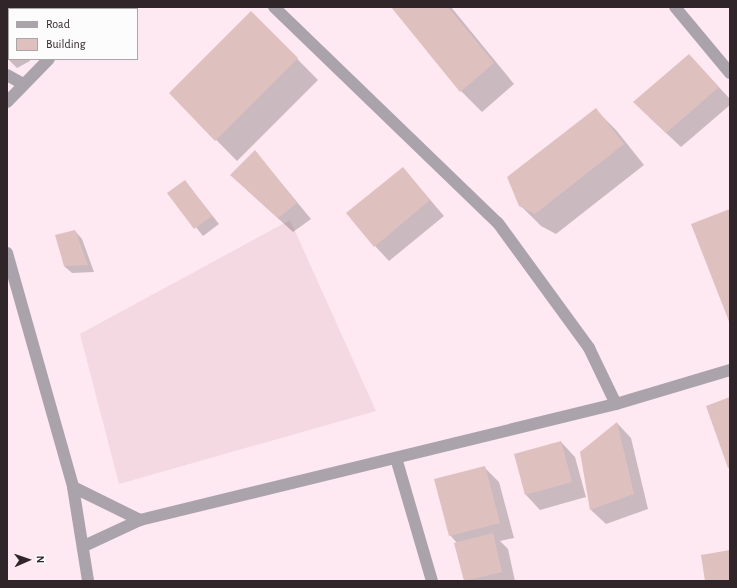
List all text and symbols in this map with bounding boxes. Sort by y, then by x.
legend [8,8,138,60]
text: Road [46,18,70,30]
text: Building [46,38,86,50]
north arrow [8,540,48,580]
text: N [35,556,46,564]

